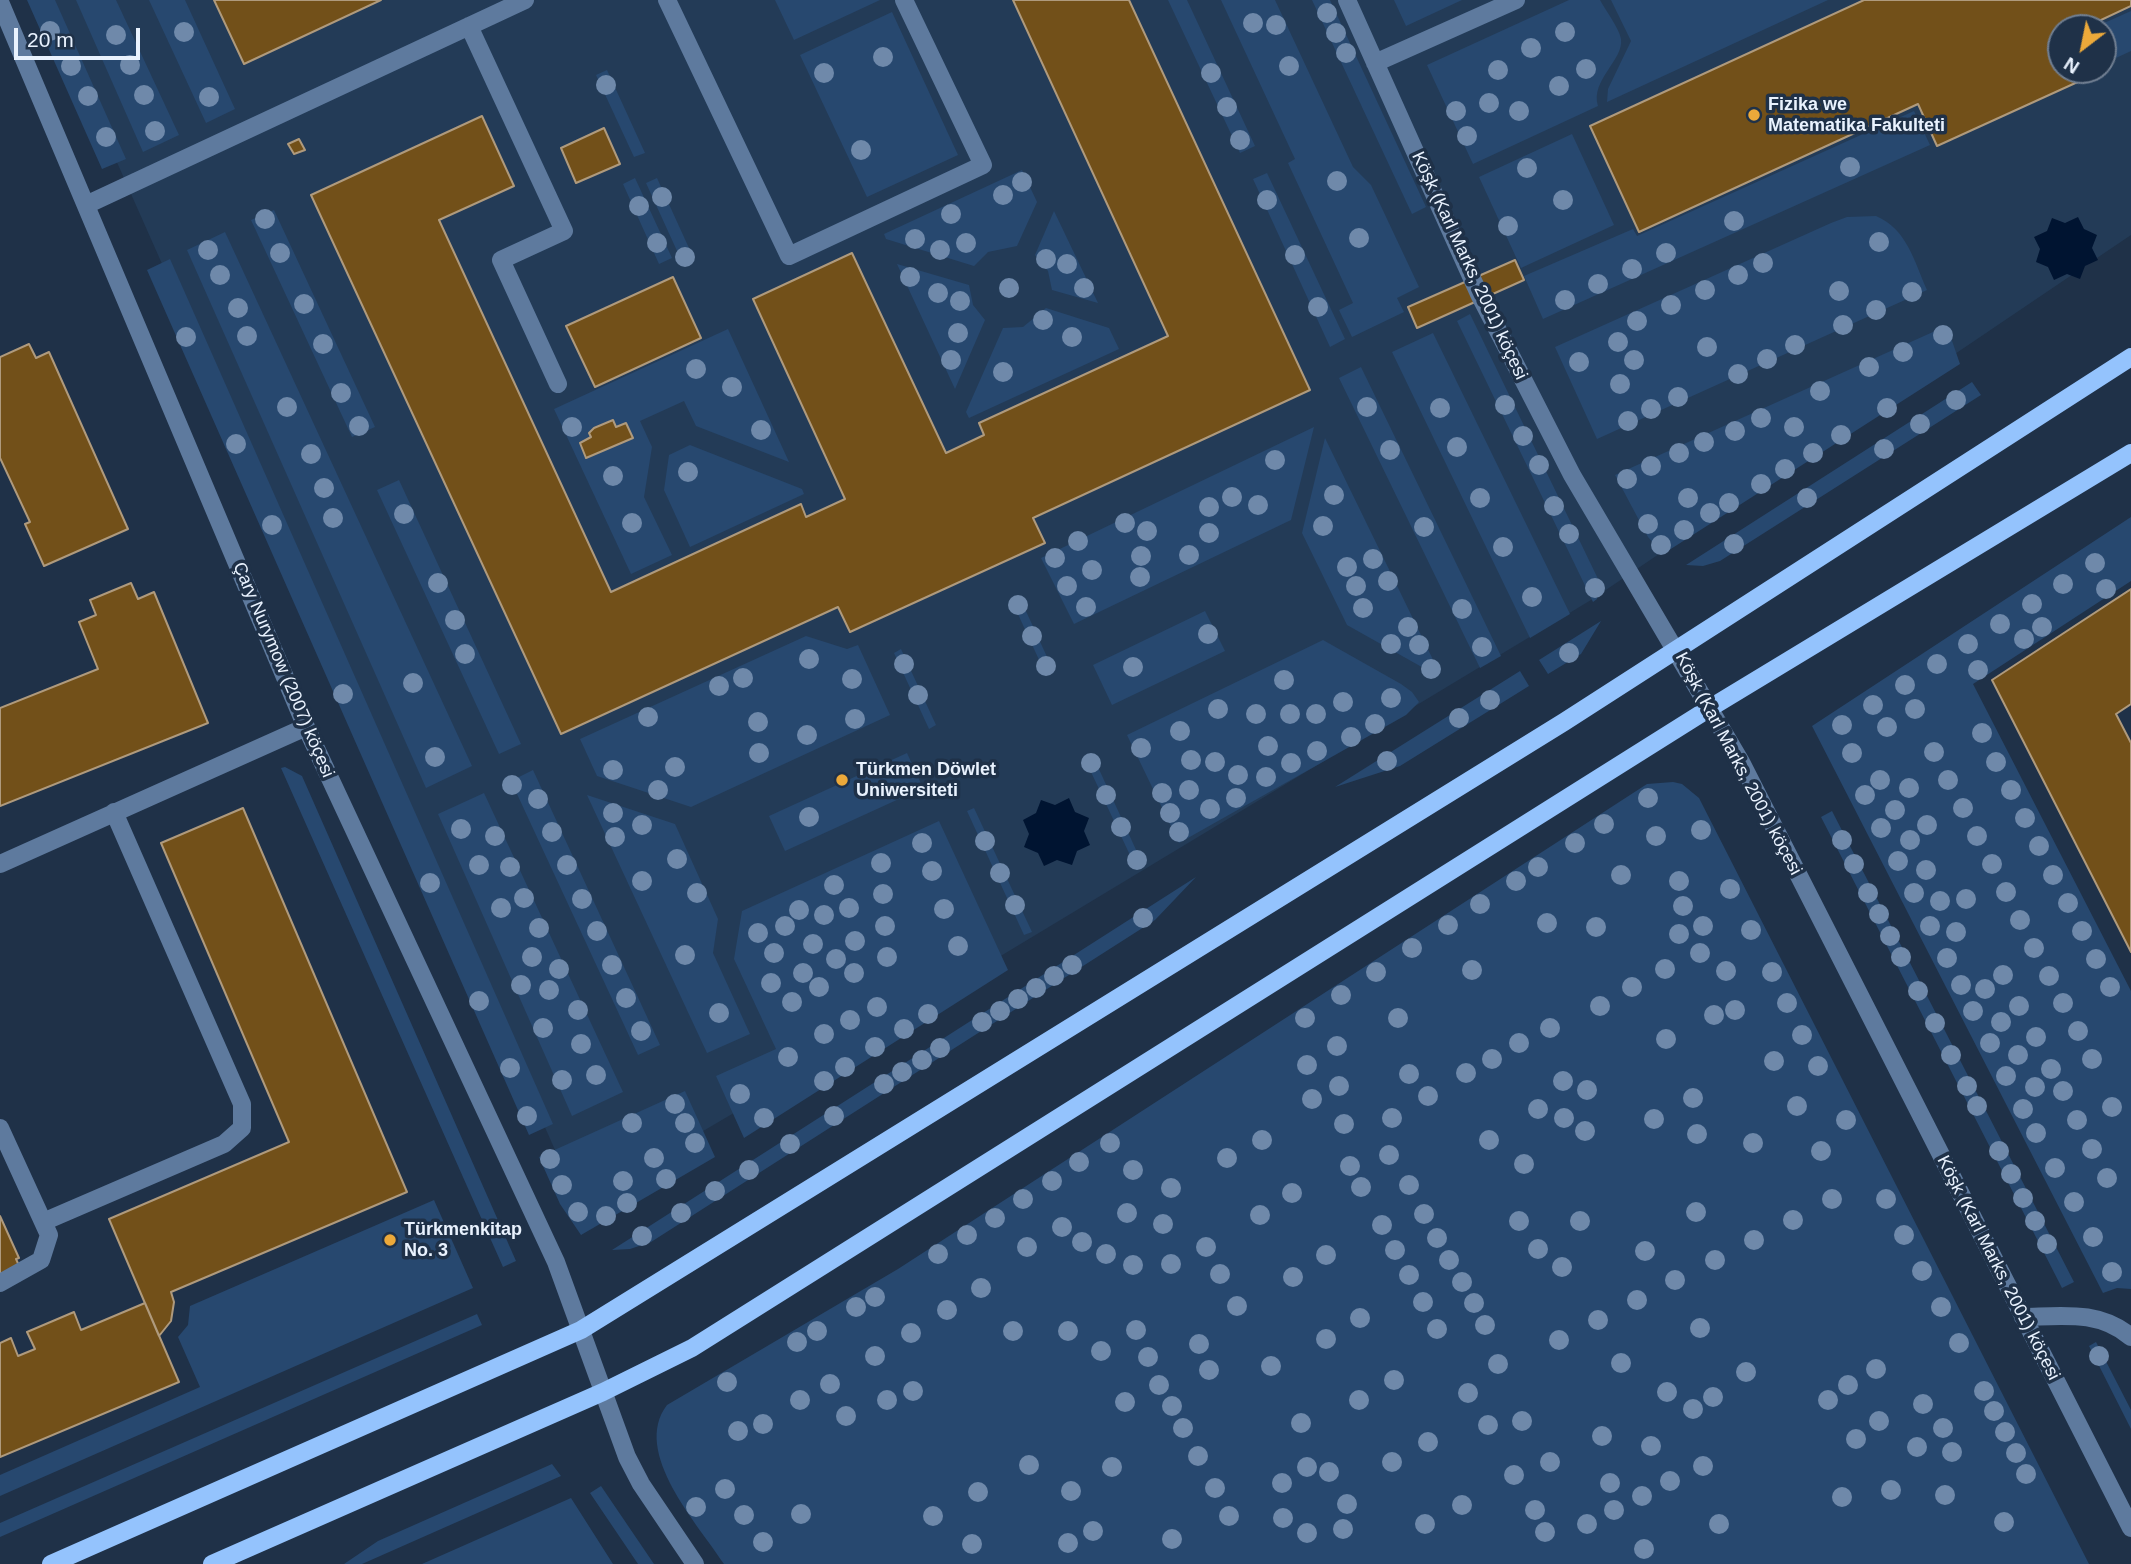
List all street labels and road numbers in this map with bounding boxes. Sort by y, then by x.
street label: Köşk (Karl Marks, 2001) köçesi [1407,149,1531,383]
street label: Çary Nurymow (2007) köçesi [228,559,338,781]
street label: Köşk (Karl Marks, 2001) köçesi [1670,649,1806,879]
street label: Köşk (Karl Marks, 2001) köçesi [1932,1152,2064,1384]

